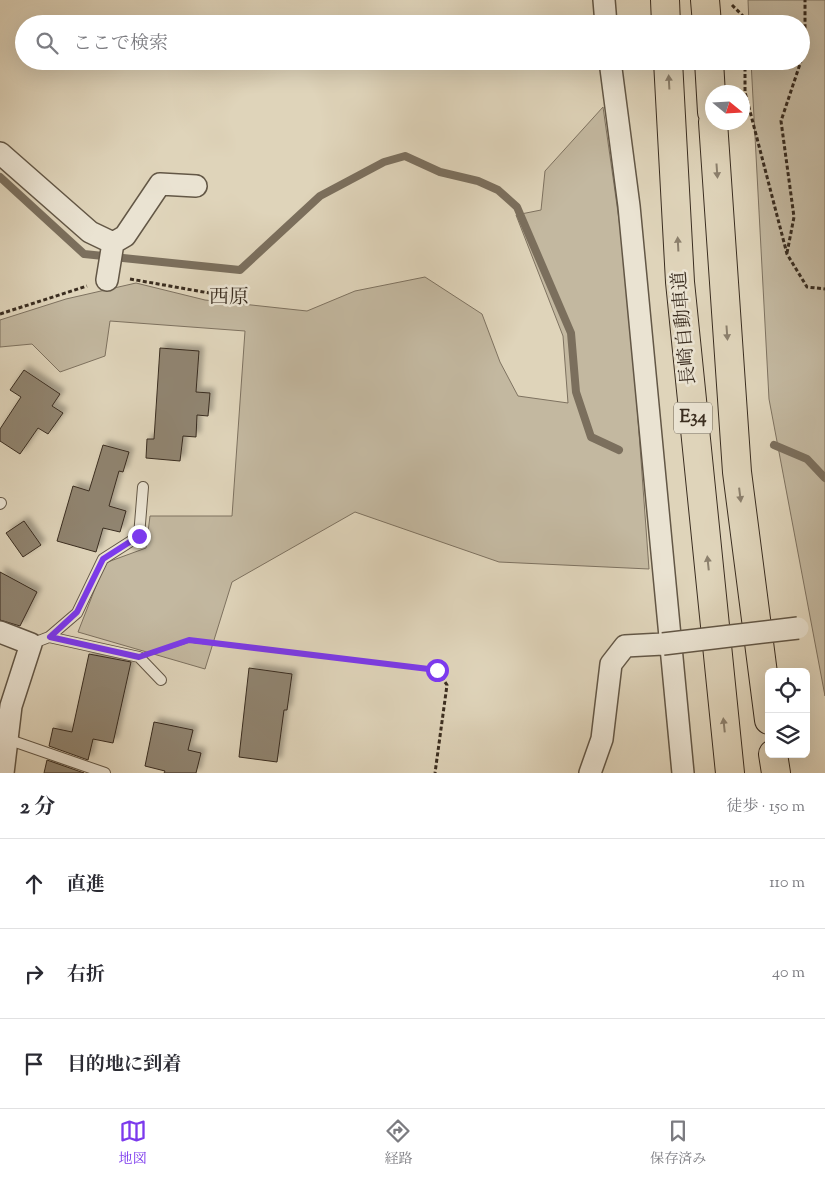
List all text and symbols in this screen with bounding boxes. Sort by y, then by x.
search box [15,15,810,70]
icon: search [33,29,61,57]
text: ここで検索 [73,31,168,58]
one-way arrow [665,74,673,90]
north arrow [705,85,750,130]
one-way arrow [713,163,721,179]
one-way arrow [674,236,682,252]
street label: 長崎自動車道 [667,270,703,386]
district label: 西原 [209,284,249,313]
one-way arrow [724,326,732,342]
road number: E34 [674,402,712,433]
one-way arrow [736,488,744,504]
route end [128,525,151,548]
one-way arrow [704,555,712,571]
route start [426,659,449,682]
map controls [765,668,810,758]
button: locate [765,668,810,713]
button: layers [765,713,810,758]
one-way arrow [720,716,728,732]
text: 2 分 [20,793,55,823]
text: 徒歩 · 150 m [726,796,805,819]
icon: ahead [20,870,48,898]
text: 直進 [67,872,105,899]
text: 110 m [769,872,805,895]
icon: right [20,960,48,988]
text: 右折 [67,962,105,989]
text: 40 m [772,962,805,985]
icon: arrive [20,1050,48,1078]
text: 目的地に到着 [67,1052,181,1079]
tab: 地図 [119,1117,147,1170]
tab: 経路 [384,1117,412,1170]
tab: 保存済み [650,1117,706,1170]

